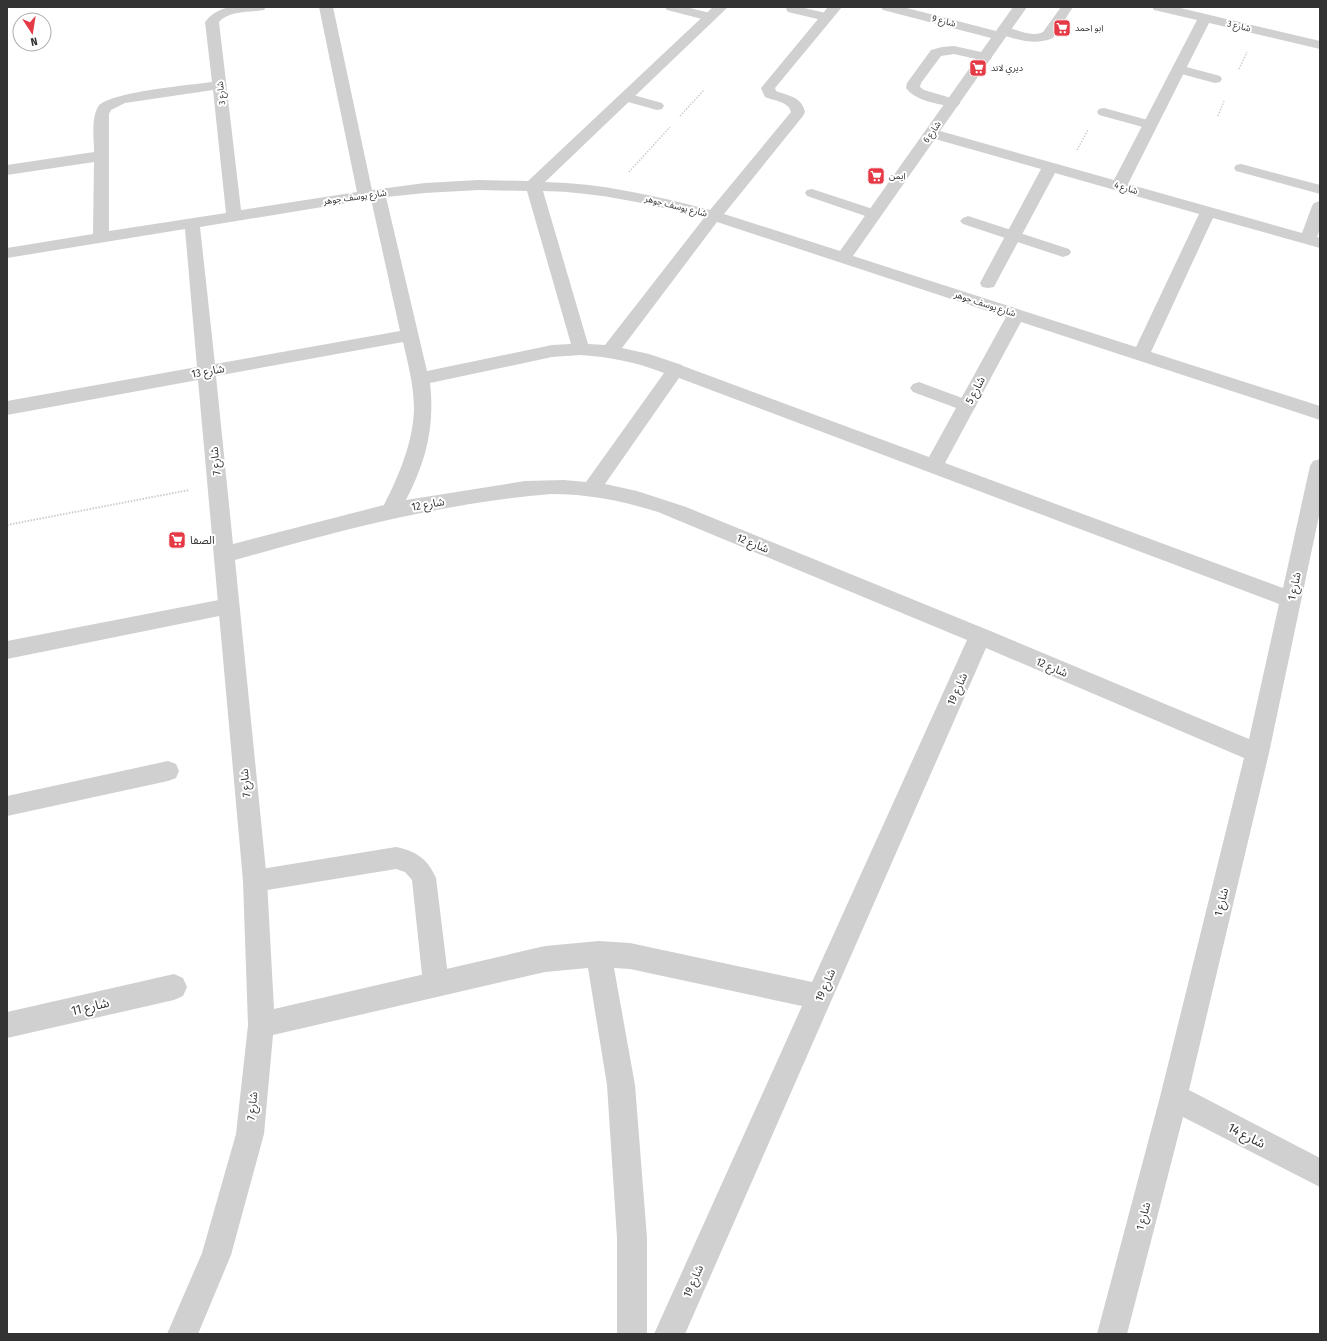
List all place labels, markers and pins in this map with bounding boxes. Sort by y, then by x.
supermarket icon: ابو احمد [1052,18,1072,38]
place label: ابو احمد [1075,23,1103,34]
supermarket icon: ديري لاند [968,58,988,78]
place label: ديري لاند [991,63,1023,75]
supermarket icon: ايمن [866,166,886,186]
place label: ايمن [889,171,906,181]
supermarket icon: الصفا [167,530,187,550]
place label: الصفا [190,534,215,547]

